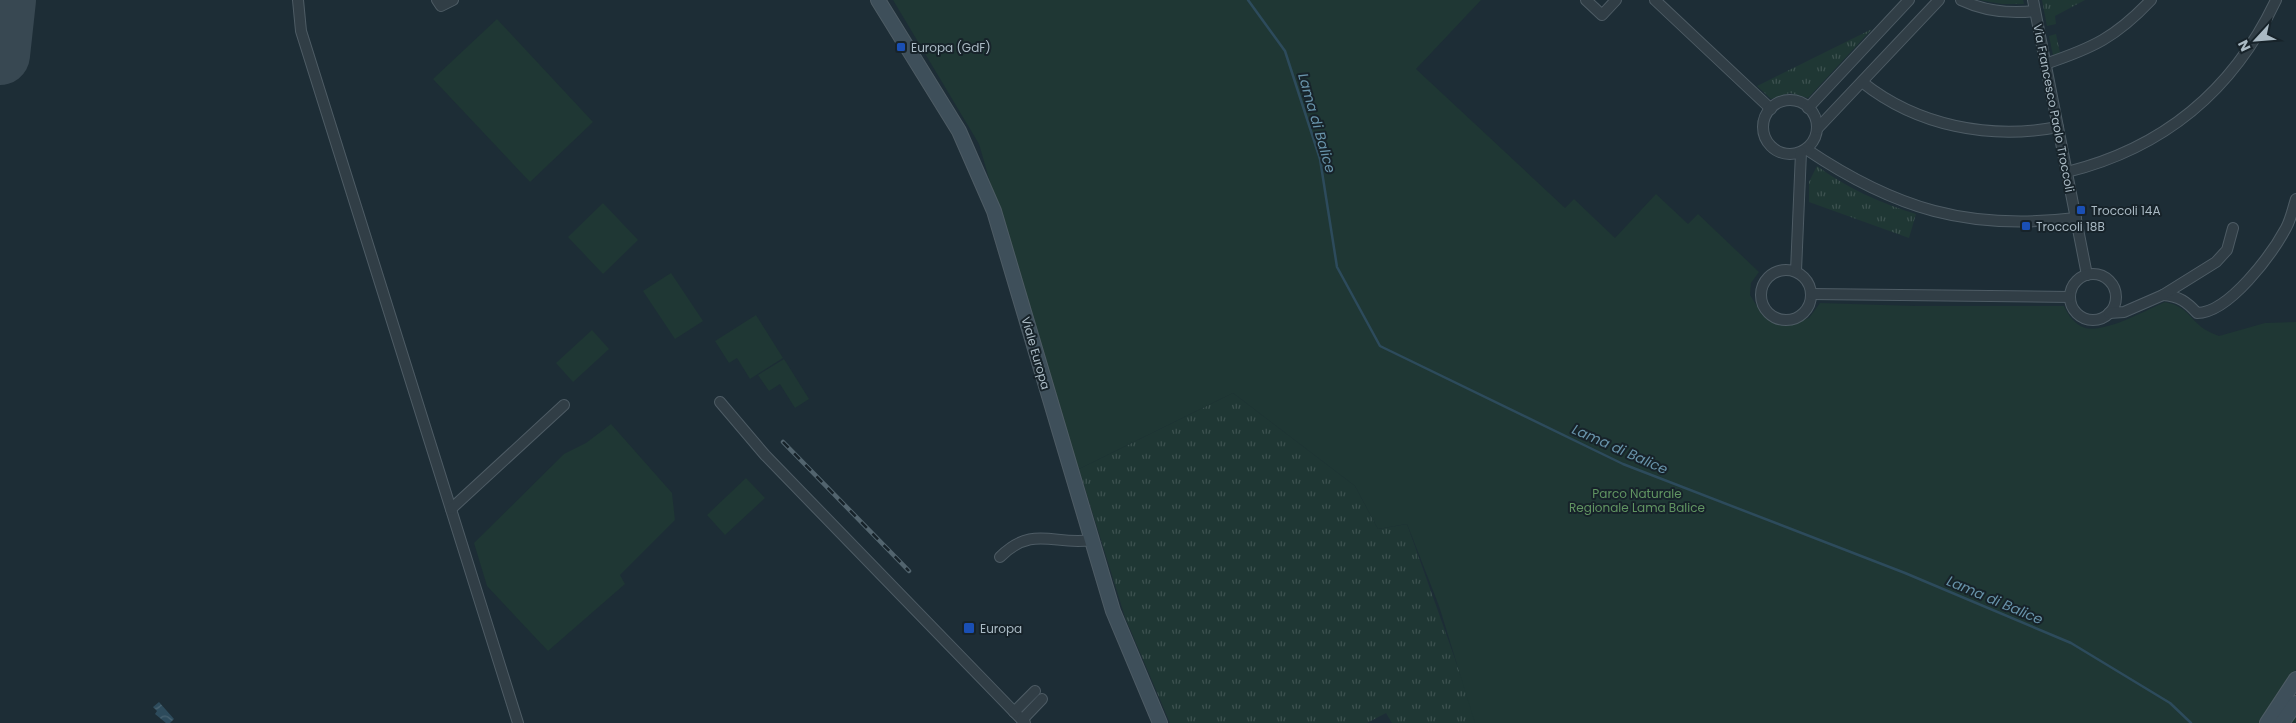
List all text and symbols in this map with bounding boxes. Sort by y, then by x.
north arrow [2231,15,2281,65]
street label: Via Francesco Paolo Troccoli [2029,22,2079,194]
text: N [2233,37,2256,55]
place label: Europa (GdF) [911,39,991,56]
marker: Europa (GdF) [895,41,907,53]
water label: Lama di Balice [1293,71,1341,175]
place label: Troccoli 14A [2091,202,2160,219]
marker: Troccoli 14A [2075,204,2087,216]
place label: Troccoli 18B [2036,218,2105,235]
marker: Troccoli 18B [2020,220,2032,232]
street label: Viale Europa [1017,315,1055,391]
water label: Lama di Balice [1569,419,1671,479]
park label: Parco Naturale Regionale Lama Balice [1569,485,1705,516]
water label: Lama di Balice [1944,571,2046,629]
place label: Europa [980,620,1022,637]
marker: Europa [962,621,976,635]

